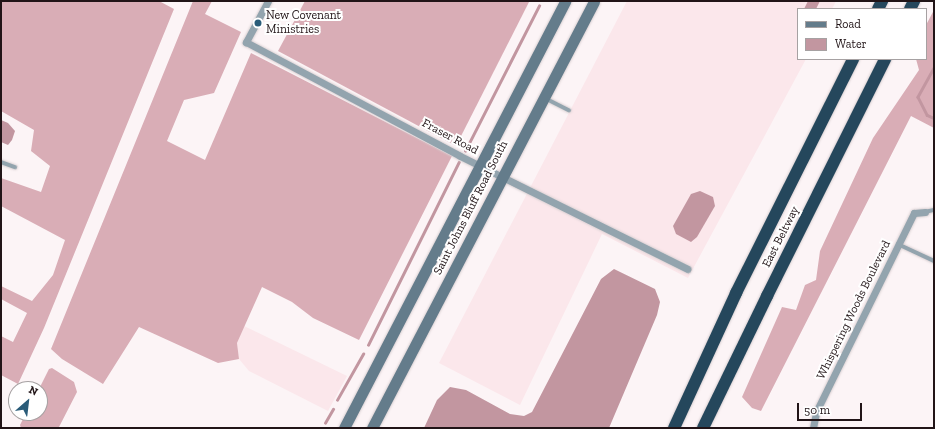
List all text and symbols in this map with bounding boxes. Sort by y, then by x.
legend [797,8,927,60]
place label: New Covenant Ministries [266,9,341,37]
text: Road [835,17,861,31]
marker: New Covenant Ministries [253,18,263,28]
text: Water [835,37,867,51]
street label: Fraser Road [419,116,481,158]
street label: Saint Johns Bluff Road South [431,138,511,278]
street label: East Beltway [759,204,803,270]
street label: Whispering Woods Boulevard [814,238,894,382]
north arrow [8,381,48,421]
text: N [27,383,40,399]
scale bar [799,395,864,421]
text: 50 m [804,403,830,417]

